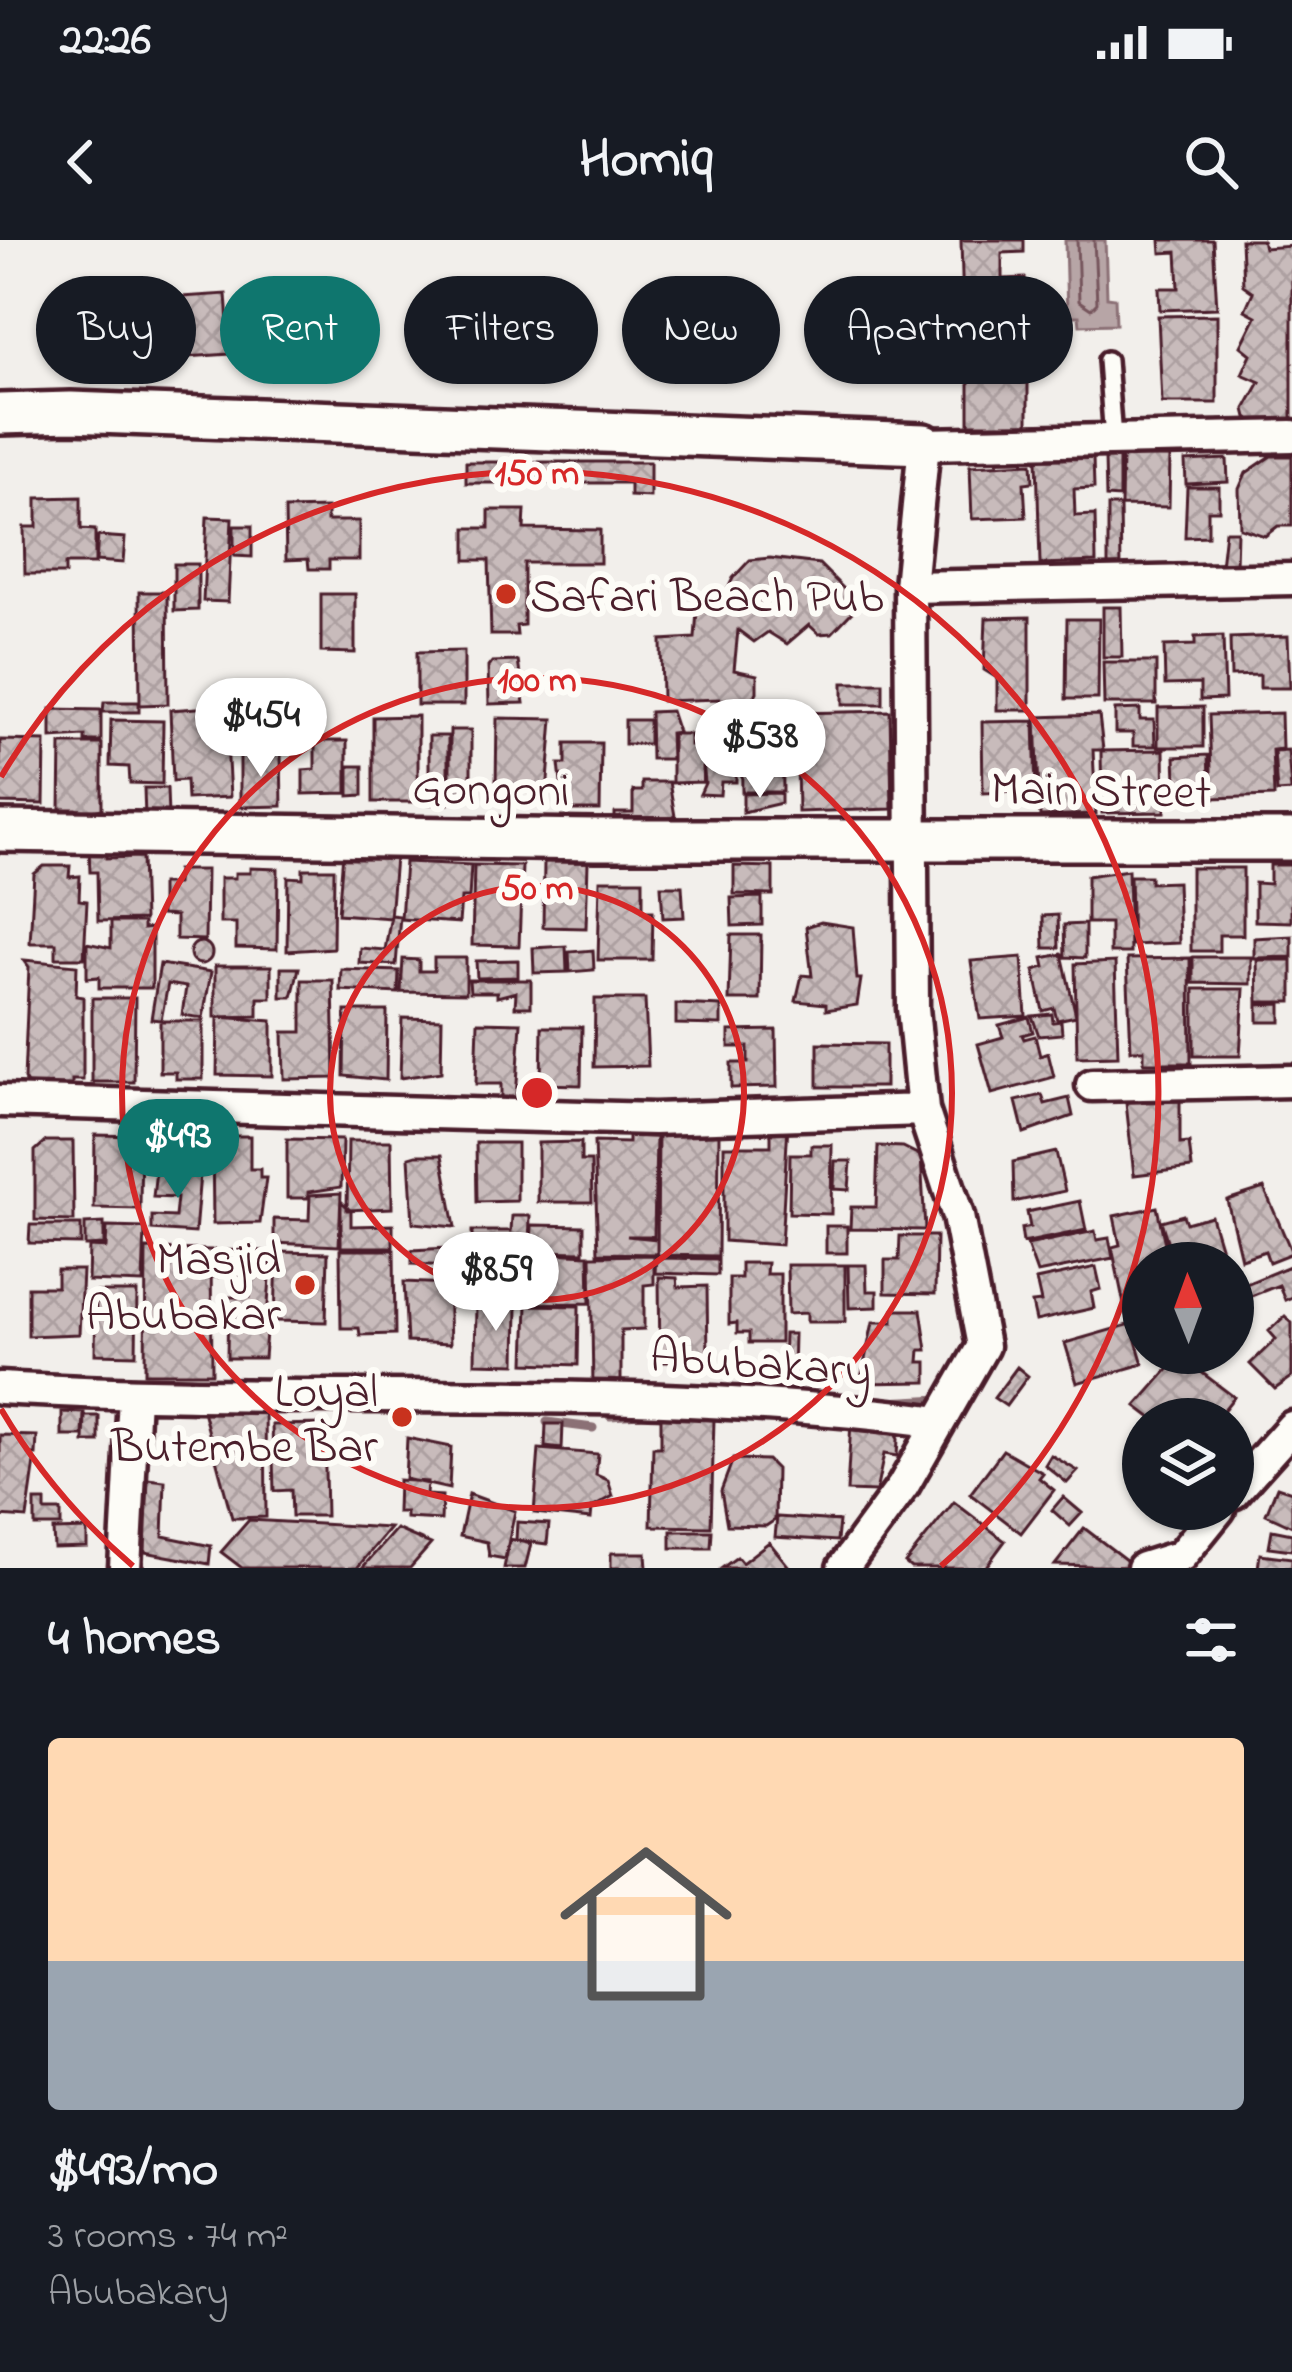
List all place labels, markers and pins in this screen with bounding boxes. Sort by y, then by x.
place label: Safari Beach Pub [530,564,884,634]
marker: Safari Beach Pub [493,581,519,607]
pin: $454 [190,678,332,780]
pin: $538 [689,699,831,801]
centre of rings [516,1072,558,1114]
pin: $493 [107,1099,249,1201]
place label: Masjid Abubakar [86,1227,281,1352]
pin: $859 [425,1232,567,1334]
marker: Masjid Abubakar [292,1272,318,1298]
place label: Loyal Butembe Bar [111,1359,378,1484]
marker: Loyal Butembe Bar [389,1404,415,1430]

